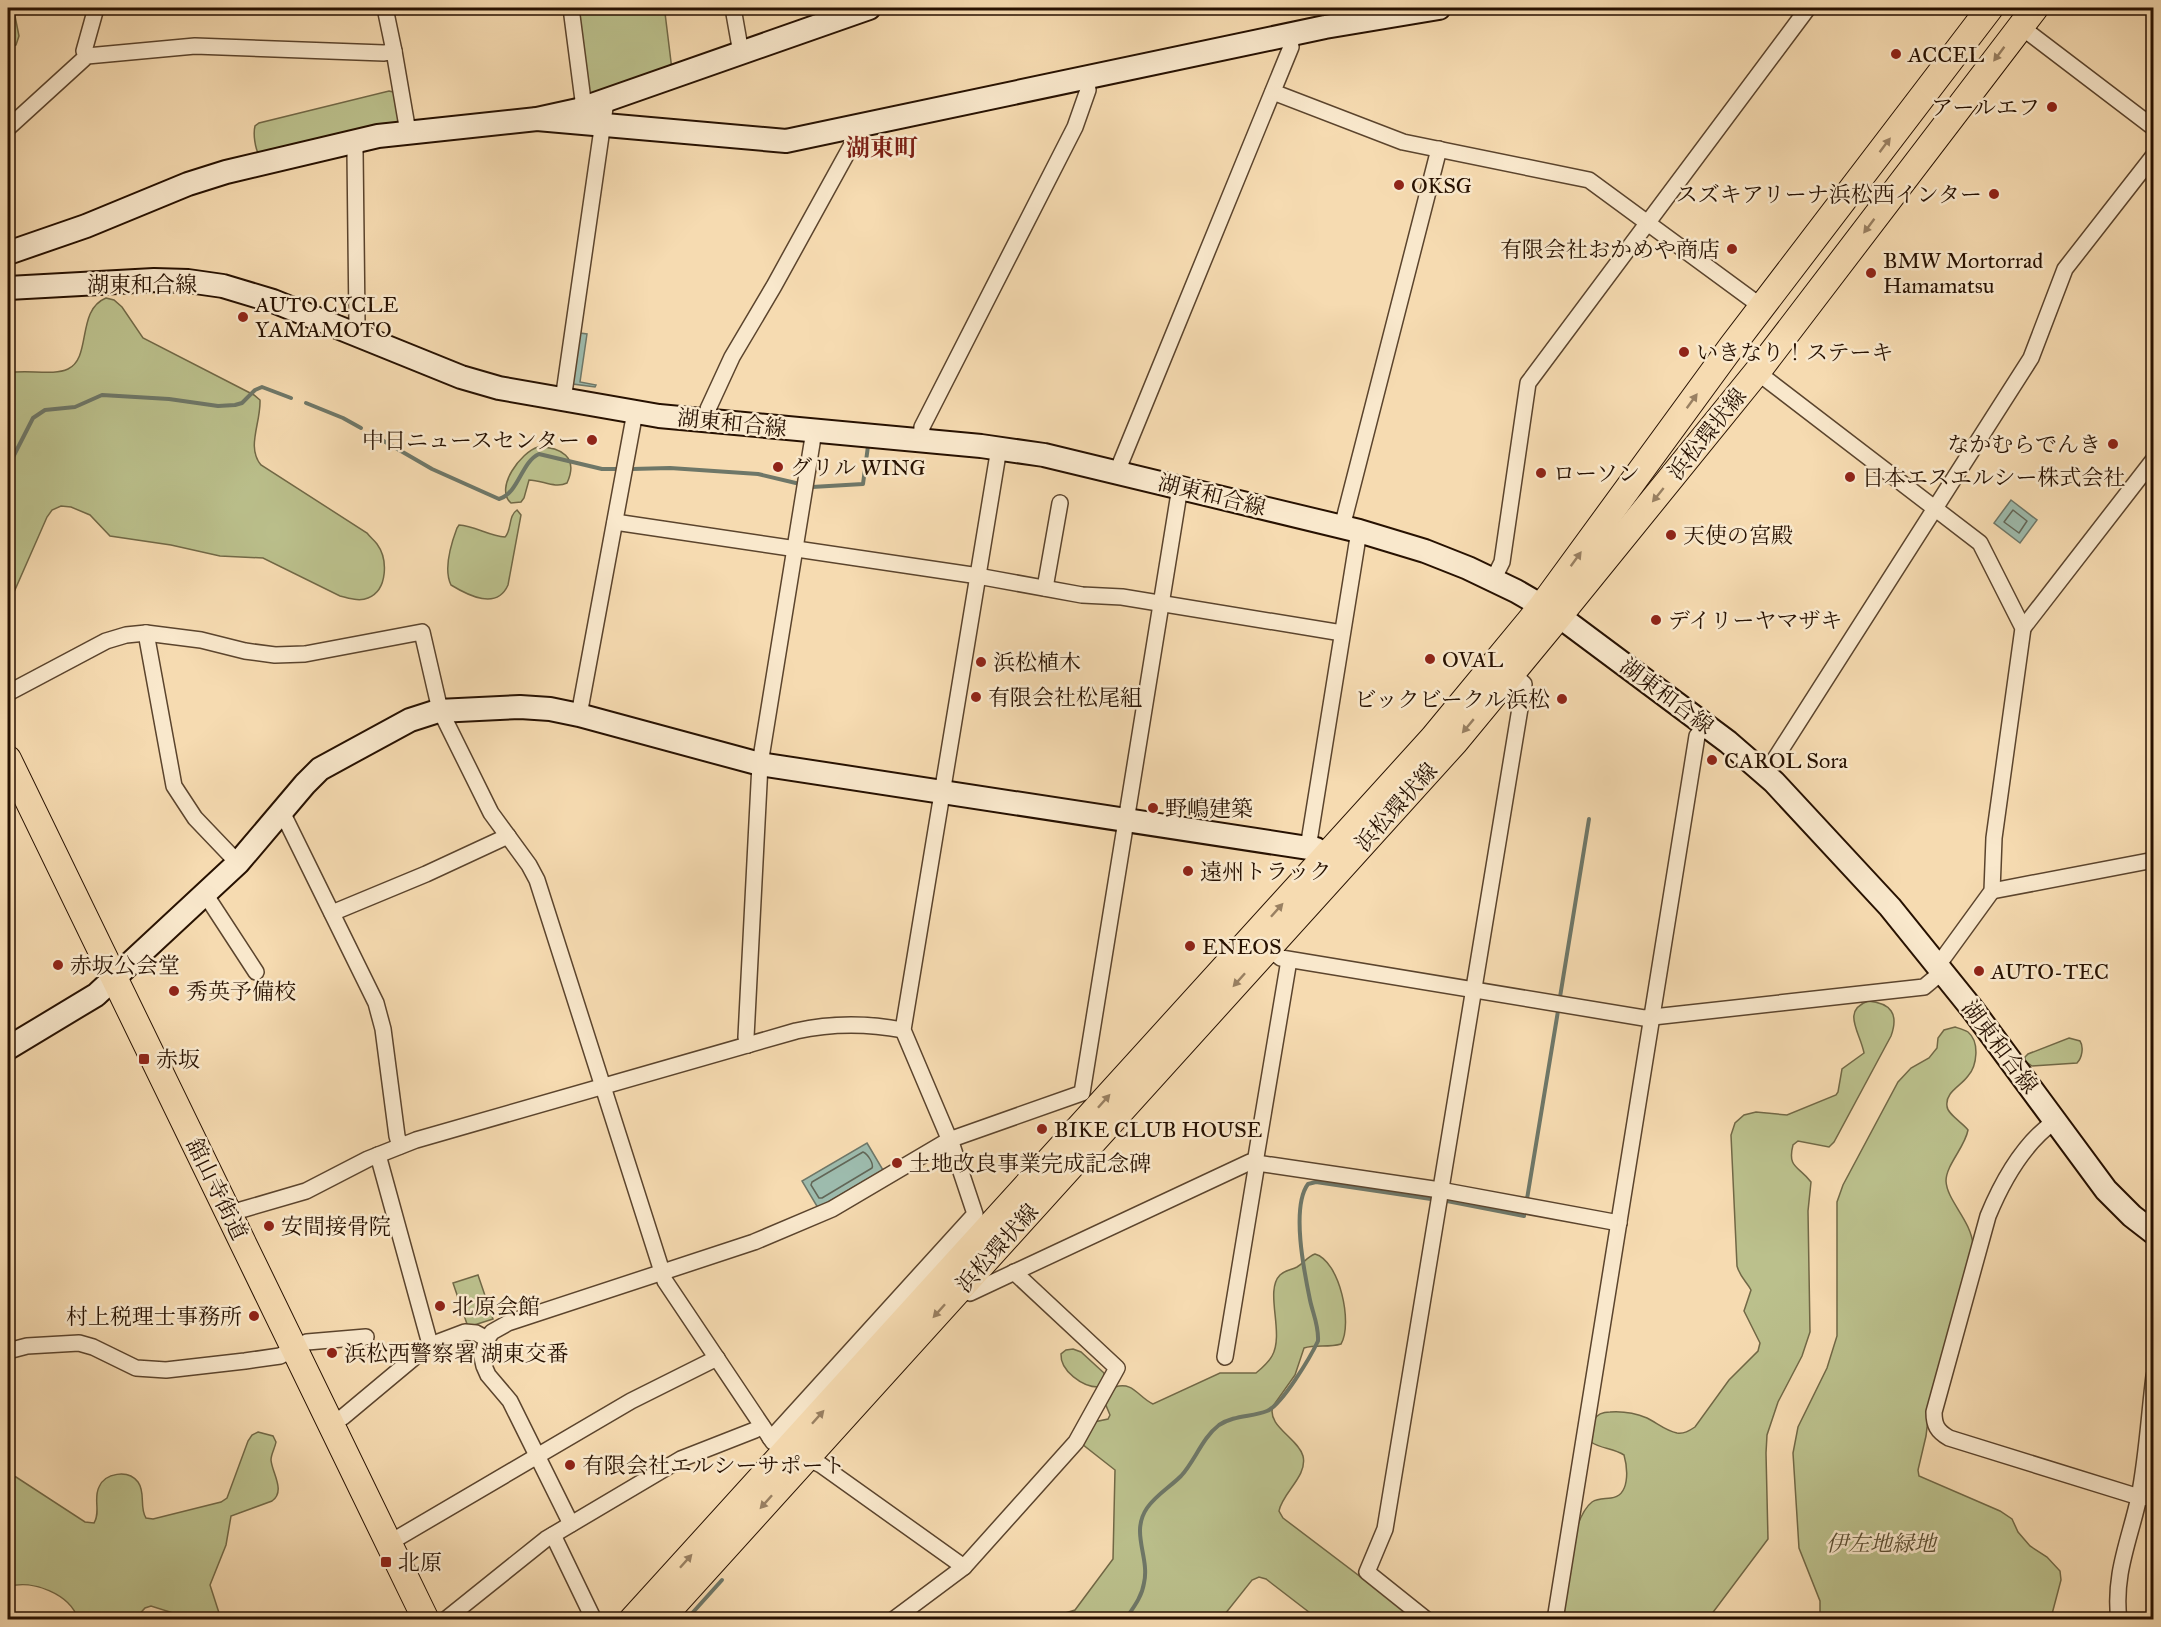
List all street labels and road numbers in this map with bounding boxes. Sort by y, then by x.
street label: 湖東和合線 [87,271,197,298]
street label: 浜松環状線 [1662,383,1752,485]
street label: 湖東和合線 [676,404,788,442]
street label: 湖東和合線 [1155,469,1269,521]
street label: 湖東和合線 [1615,652,1719,740]
street label: 浜松環状線 [1349,757,1443,857]
street label: 湖東和合線 [1956,995,2044,1099]
street label: 舘山寺街道 [181,1134,253,1244]
street label: 浜松環状線 [950,1198,1044,1298]

